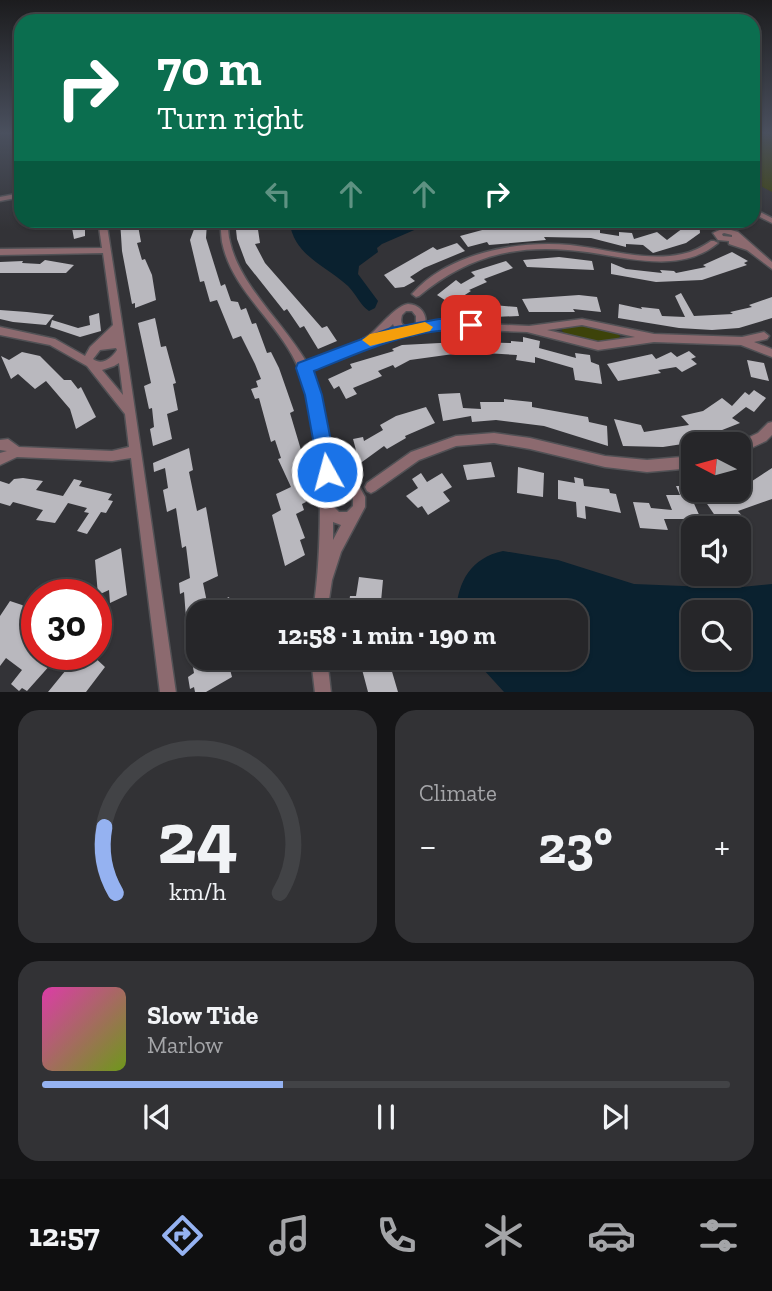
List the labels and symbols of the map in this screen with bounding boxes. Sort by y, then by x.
pin [441,295,501,355]
north arrow [681,432,751,502]
position arrow [290,435,364,509]
speed limit sign: 30 [21,579,112,670]

